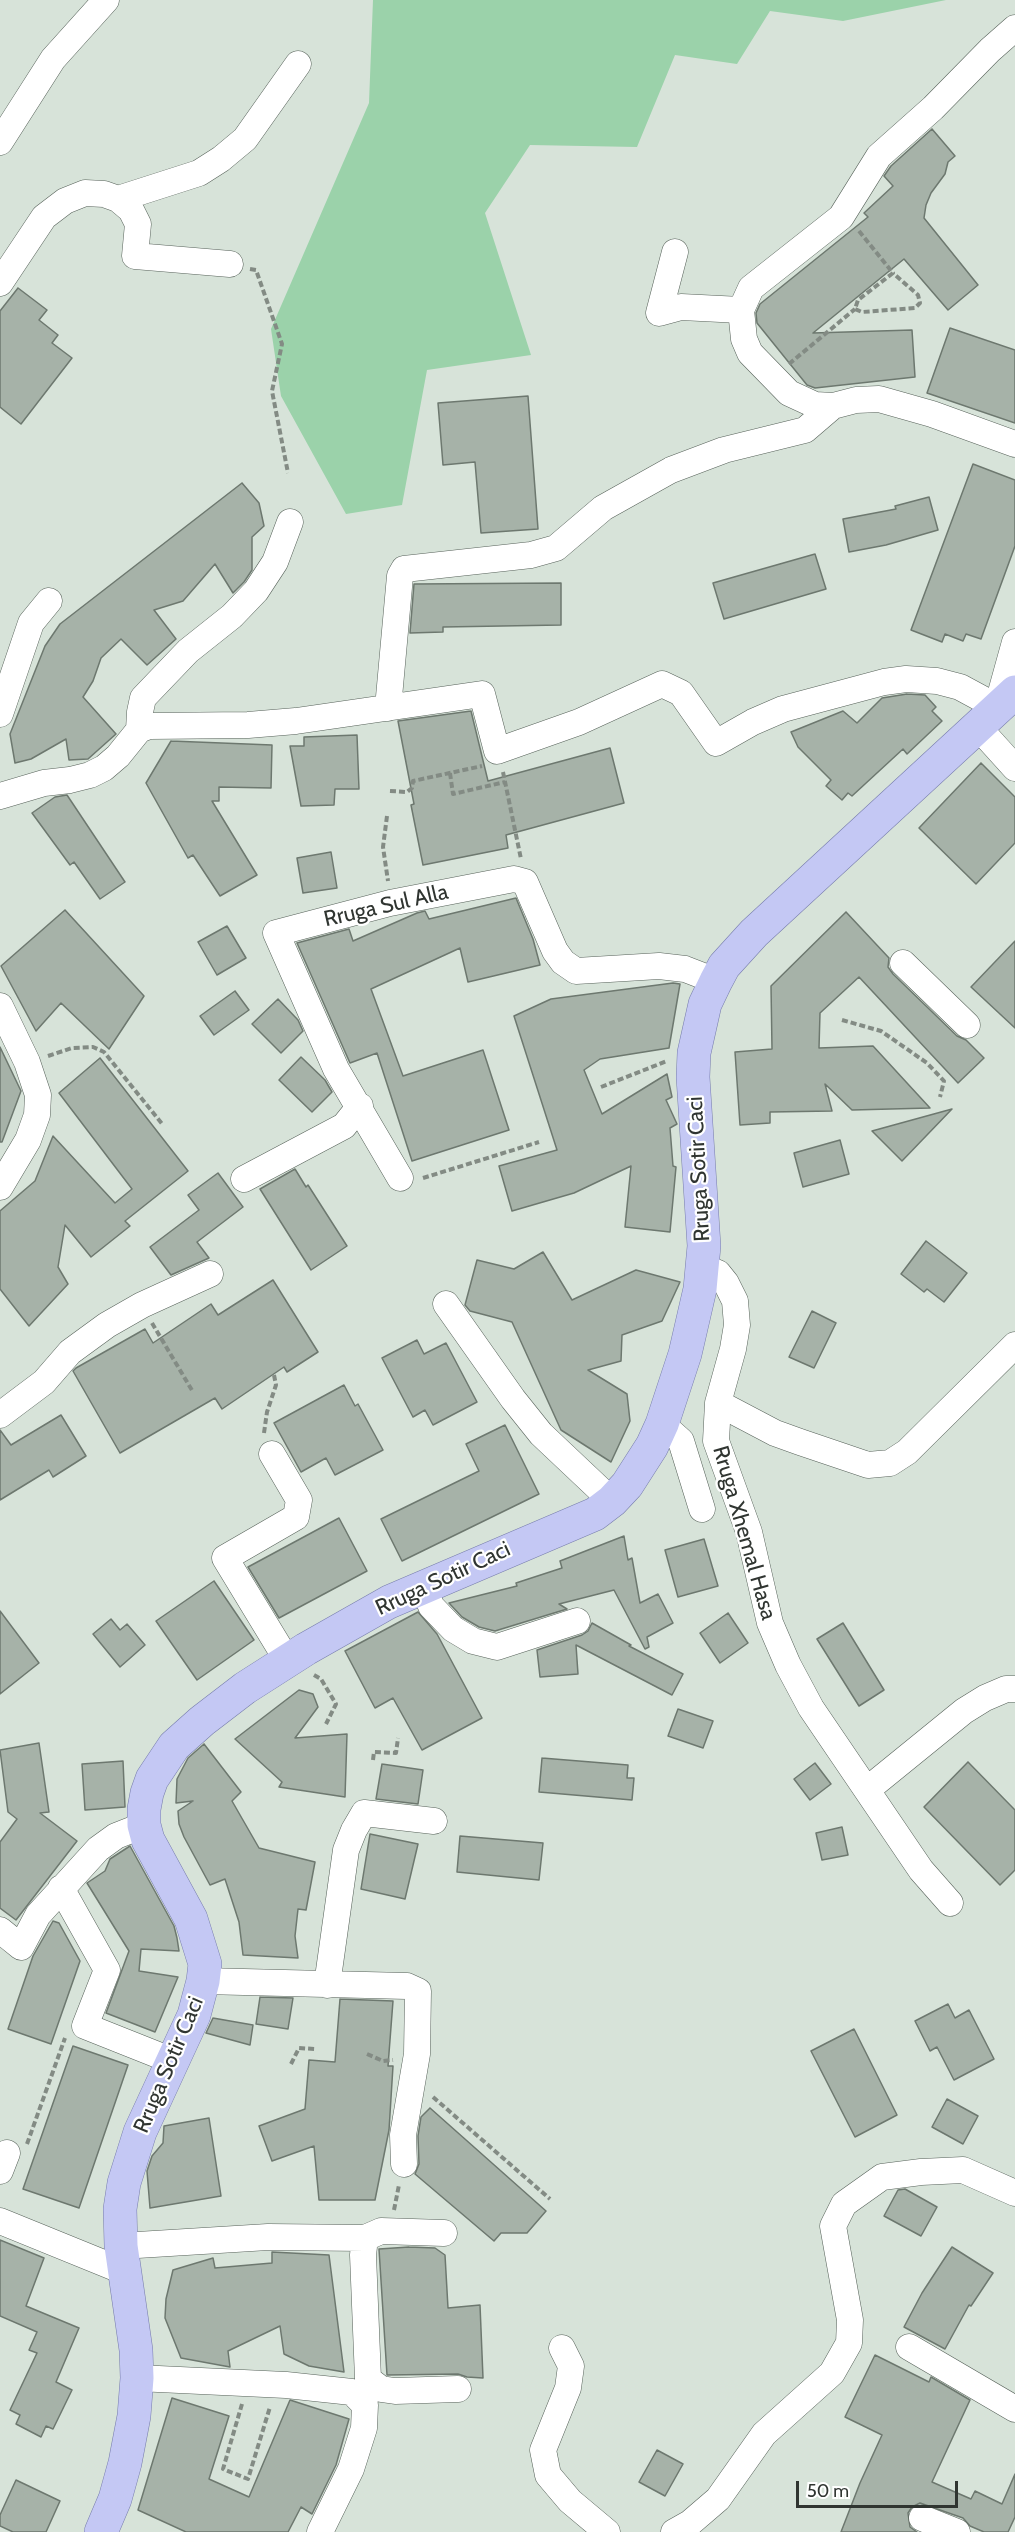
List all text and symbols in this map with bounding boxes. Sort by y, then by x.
street label: Rruga Sul Alla [321,879,451,933]
street label: Rruga Sotir Caci [682,1096,716,1242]
street label: Rruga Xhemal Hasa [707,1443,781,1623]
street label: Rruga Sotir Caci [371,1536,515,1622]
street label: Rruga Sotir Caci [128,1993,210,2137]
scale bar [799,2469,961,2507]
text: 50 m [807,2480,849,2502]

